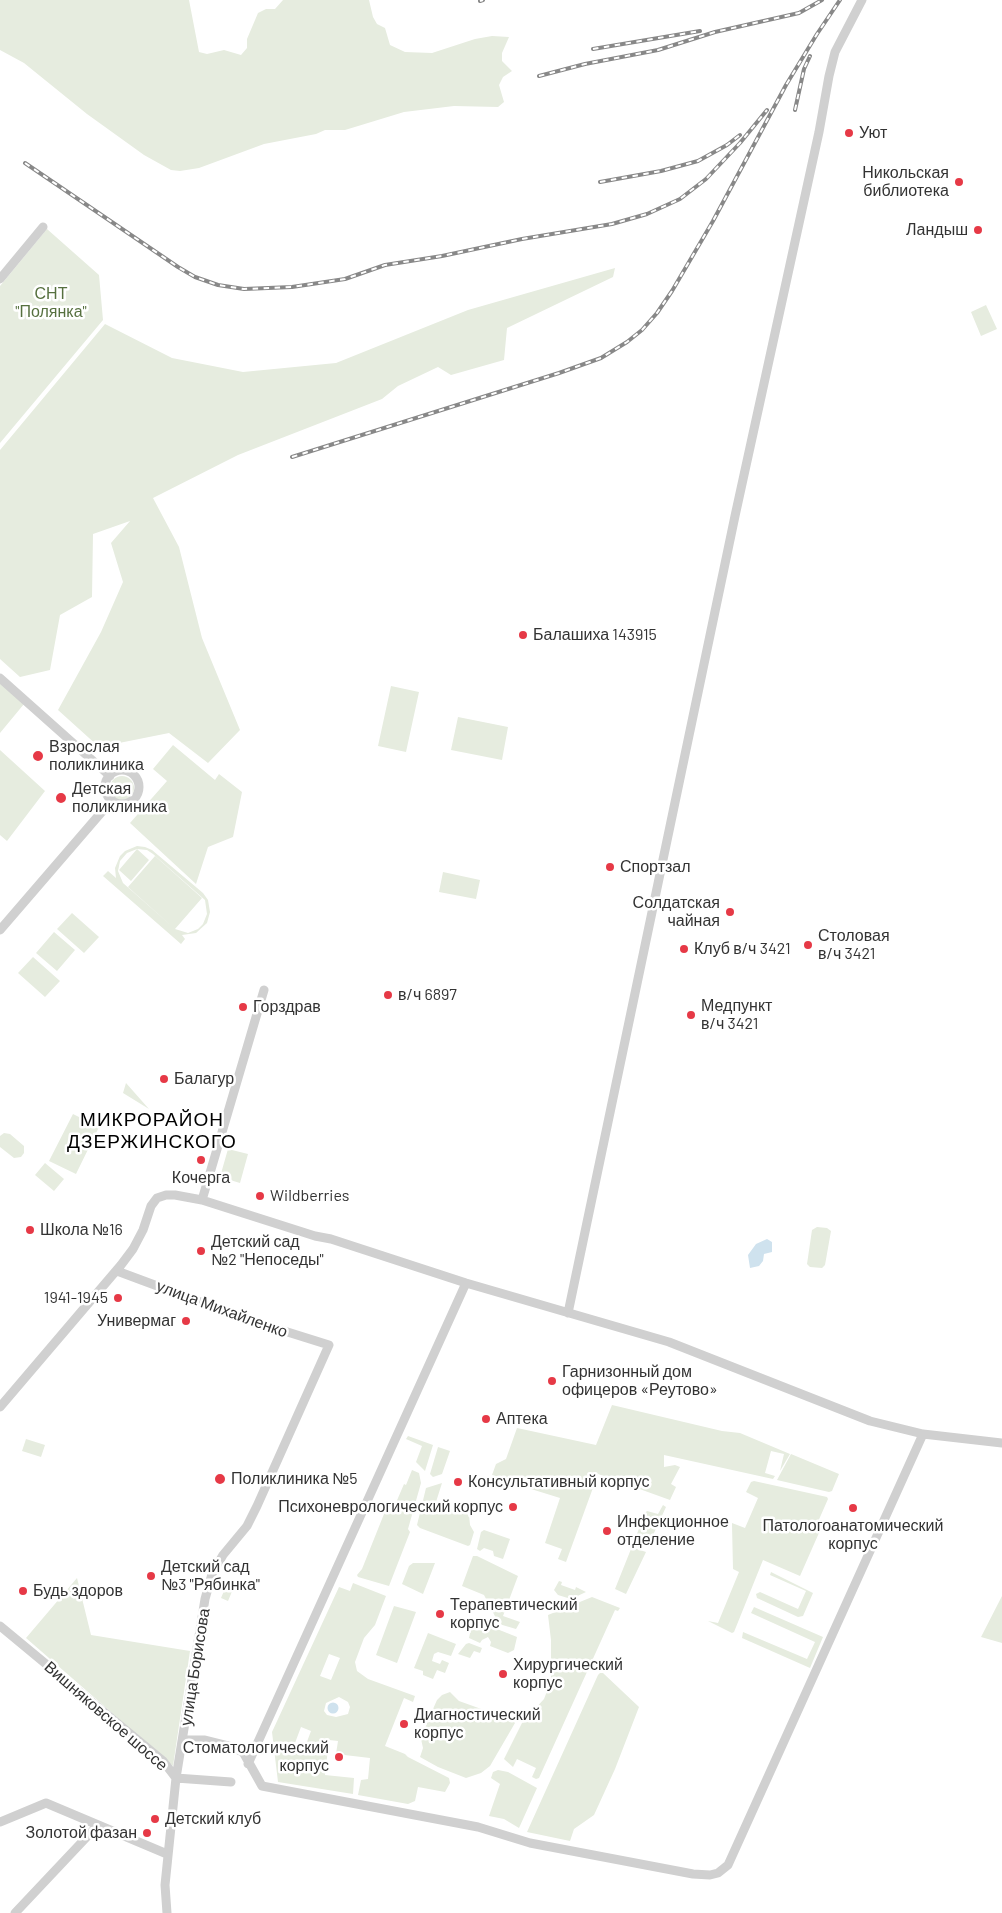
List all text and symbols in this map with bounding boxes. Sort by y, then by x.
place label: Уют [859,123,887,143]
marker: Уют [843,127,855,139]
place label: Никольская библиотека [862,163,949,201]
marker: Никольская библиотека [953,176,965,188]
place label: Ландыш [906,220,968,240]
marker: Ландыш [972,224,984,236]
park label: СНТ "Полянка" [15,284,87,322]
place label: Балашиха 143915 [533,625,657,645]
marker: Балашиха 143915 [517,629,529,641]
place label: Взрослая поликлиника [49,737,144,775]
marker: Взрослая поликлиника [31,749,45,763]
place label: Детская поликлиника [72,779,167,817]
marker: Детская поликлиника [54,791,68,805]
place label: Спортзал [620,857,691,877]
marker: Спортзал [604,861,616,873]
place label: Солдатская чайная [633,893,720,931]
marker: Солдатская чайная [724,906,736,918]
place label: Столовая в/ч 3421 [818,926,890,964]
place label: Клуб в/ч 3421 [694,939,791,959]
marker: Столовая в/ч 3421 [802,939,814,951]
marker: Клуб в/ч 3421 [678,943,690,955]
place label: в/ч 6897 [398,985,457,1005]
marker: в/ч 6897 [382,989,394,1001]
place label: Медпункт в/ч 3421 [701,996,772,1034]
place label: Горздрав [253,997,321,1017]
marker: Горздрав [237,1001,249,1013]
marker: Медпункт в/ч 3421 [685,1009,697,1021]
place label: Балагур [174,1069,234,1089]
marker: Балагур [158,1073,170,1085]
district label: МИКРОРАЙОН ДЗЕРЖИНСКОГО [66,1109,238,1153]
marker: Кочерга [195,1154,207,1166]
place label: Кочерга [172,1168,230,1188]
place label: Wildberries [270,1186,350,1206]
marker: Wildberries [254,1190,266,1202]
place label: Школа №16 [40,1220,123,1240]
marker: Школа №16 [24,1224,36,1236]
place label: Детский сад №2 "Непоседы" [211,1232,324,1270]
marker: Детский сад №2 "Непоседы" [195,1245,207,1257]
street label: улица Михайленко [154,1276,290,1342]
place label: 1941-1945 [44,1288,108,1308]
marker: 1941-1945 [112,1292,124,1304]
place label: Универмаг [97,1311,176,1331]
marker: Универмаг [180,1315,192,1327]
place label: Гарнизонный дом офицеров «Реутово» [562,1362,718,1400]
marker: Гарнизонный дом офицеров «Реутово» [546,1375,558,1387]
place label: Аптека [496,1409,548,1429]
marker: Аптека [480,1413,492,1425]
place label: Поликлиника №5 [231,1469,357,1489]
marker: Поликлиника №5 [213,1472,227,1486]
place label: Консультативный корпус [468,1472,650,1492]
marker: Консультативный корпус [452,1476,464,1488]
place label: Психоневрологический корпус [278,1497,503,1517]
marker: Психоневрологический корпус [507,1501,519,1513]
marker: Патологоанатомический корпус [847,1502,859,1514]
place label: Инфекционное отделение [617,1512,729,1550]
place label: Патологоанатомический корпус [763,1516,943,1554]
marker: Инфекционное отделение [601,1525,613,1537]
place label: Детский сад №3 "Рябинка" [161,1557,260,1595]
marker: Детский сад №3 "Рябинка" [145,1570,157,1582]
place label: Будь здоров [33,1581,123,1601]
marker: Будь здоров [17,1585,29,1597]
place label: Терапевтический корпус [450,1595,578,1633]
street label: улица Борисова [176,1607,214,1727]
marker: Терапевтический корпус [434,1608,446,1620]
place label: Хирургический корпус [513,1655,623,1693]
street label: Вишняковское шоссе [40,1657,172,1775]
marker: Хирургический корпус [497,1668,509,1680]
place label: Диагностический корпус [414,1705,541,1743]
marker: Диагностический корпус [398,1718,410,1730]
place label: Стоматологический корпус [183,1738,329,1776]
marker: Стоматологический корпус [333,1751,345,1763]
place label: Детский клуб [165,1809,261,1829]
marker: Детский клуб [149,1813,161,1825]
place label: Золотой фазан [26,1823,137,1843]
marker: Золотой фазан [141,1827,153,1839]

